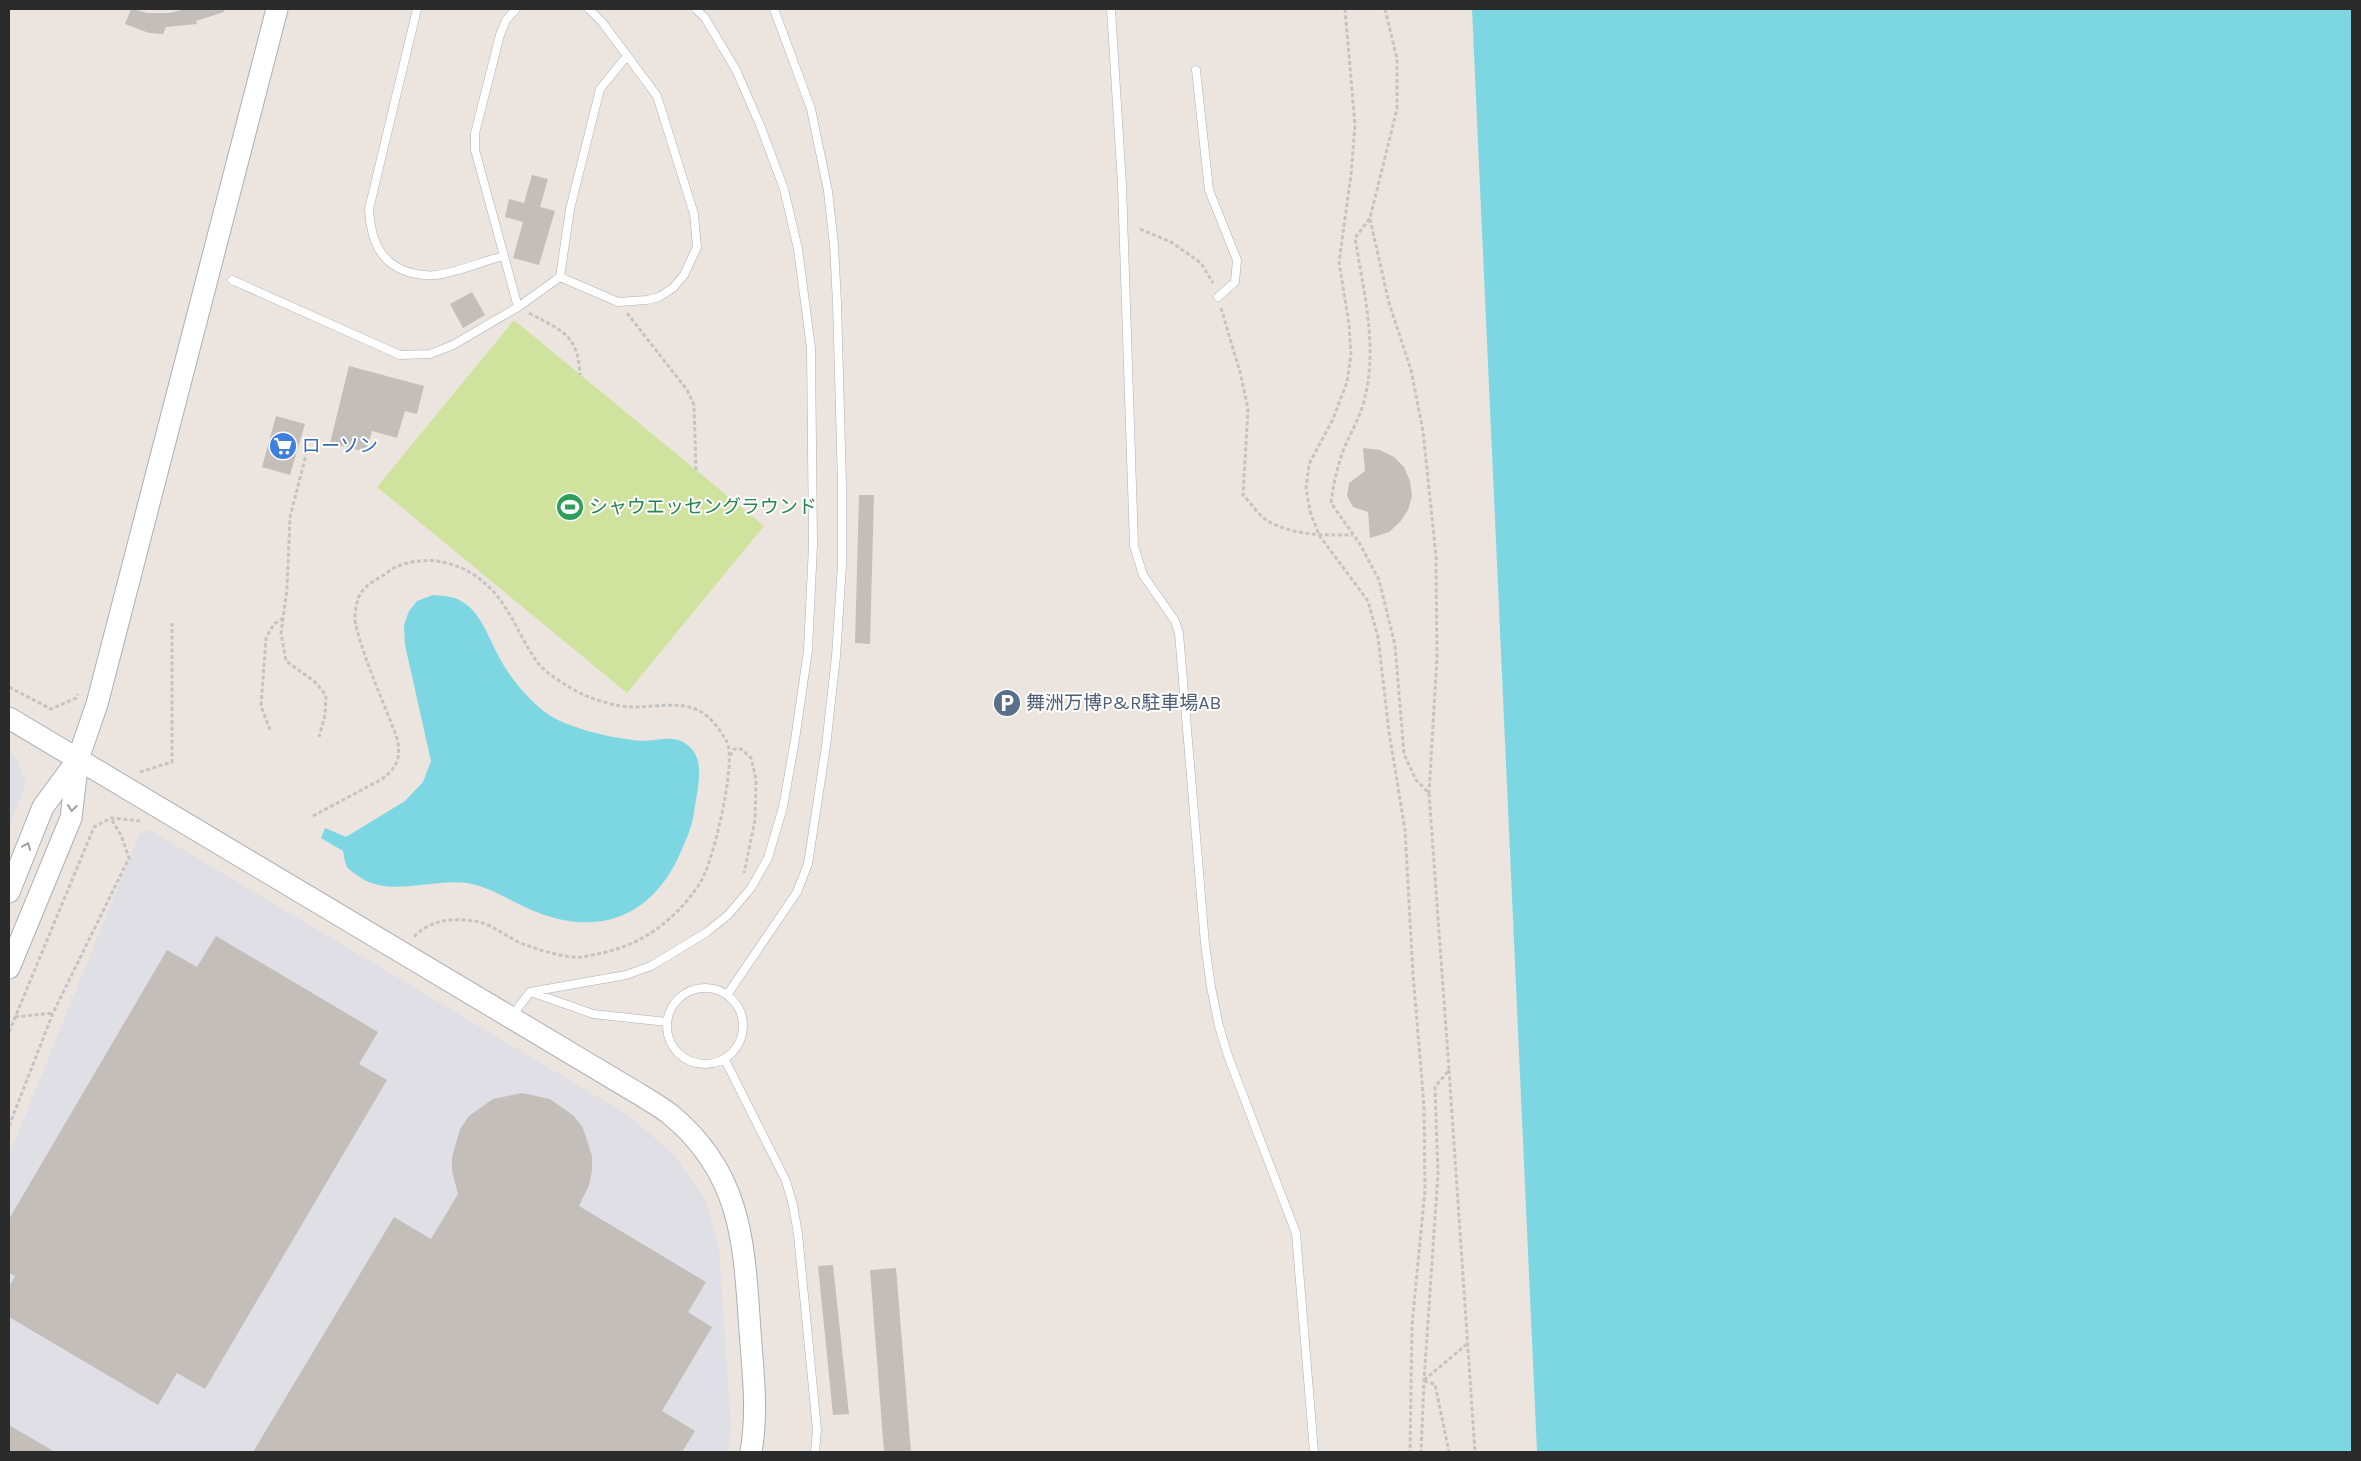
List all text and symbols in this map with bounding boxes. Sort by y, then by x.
supermarket icon: ローソン [268,431,298,461]
place label: ローソン [302,435,378,457]
sports icon: シャウエッセングラウンド [555,492,585,522]
place label: シャウエッセングラウンド [589,496,817,518]
parking icon: 舞洲万博P&R駐車場AB [992,688,1022,718]
place label: 舞洲万博P&R駐車場AB [1026,692,1221,714]
one-way arrow [67,804,78,812]
one-way arrow [21,843,31,851]

